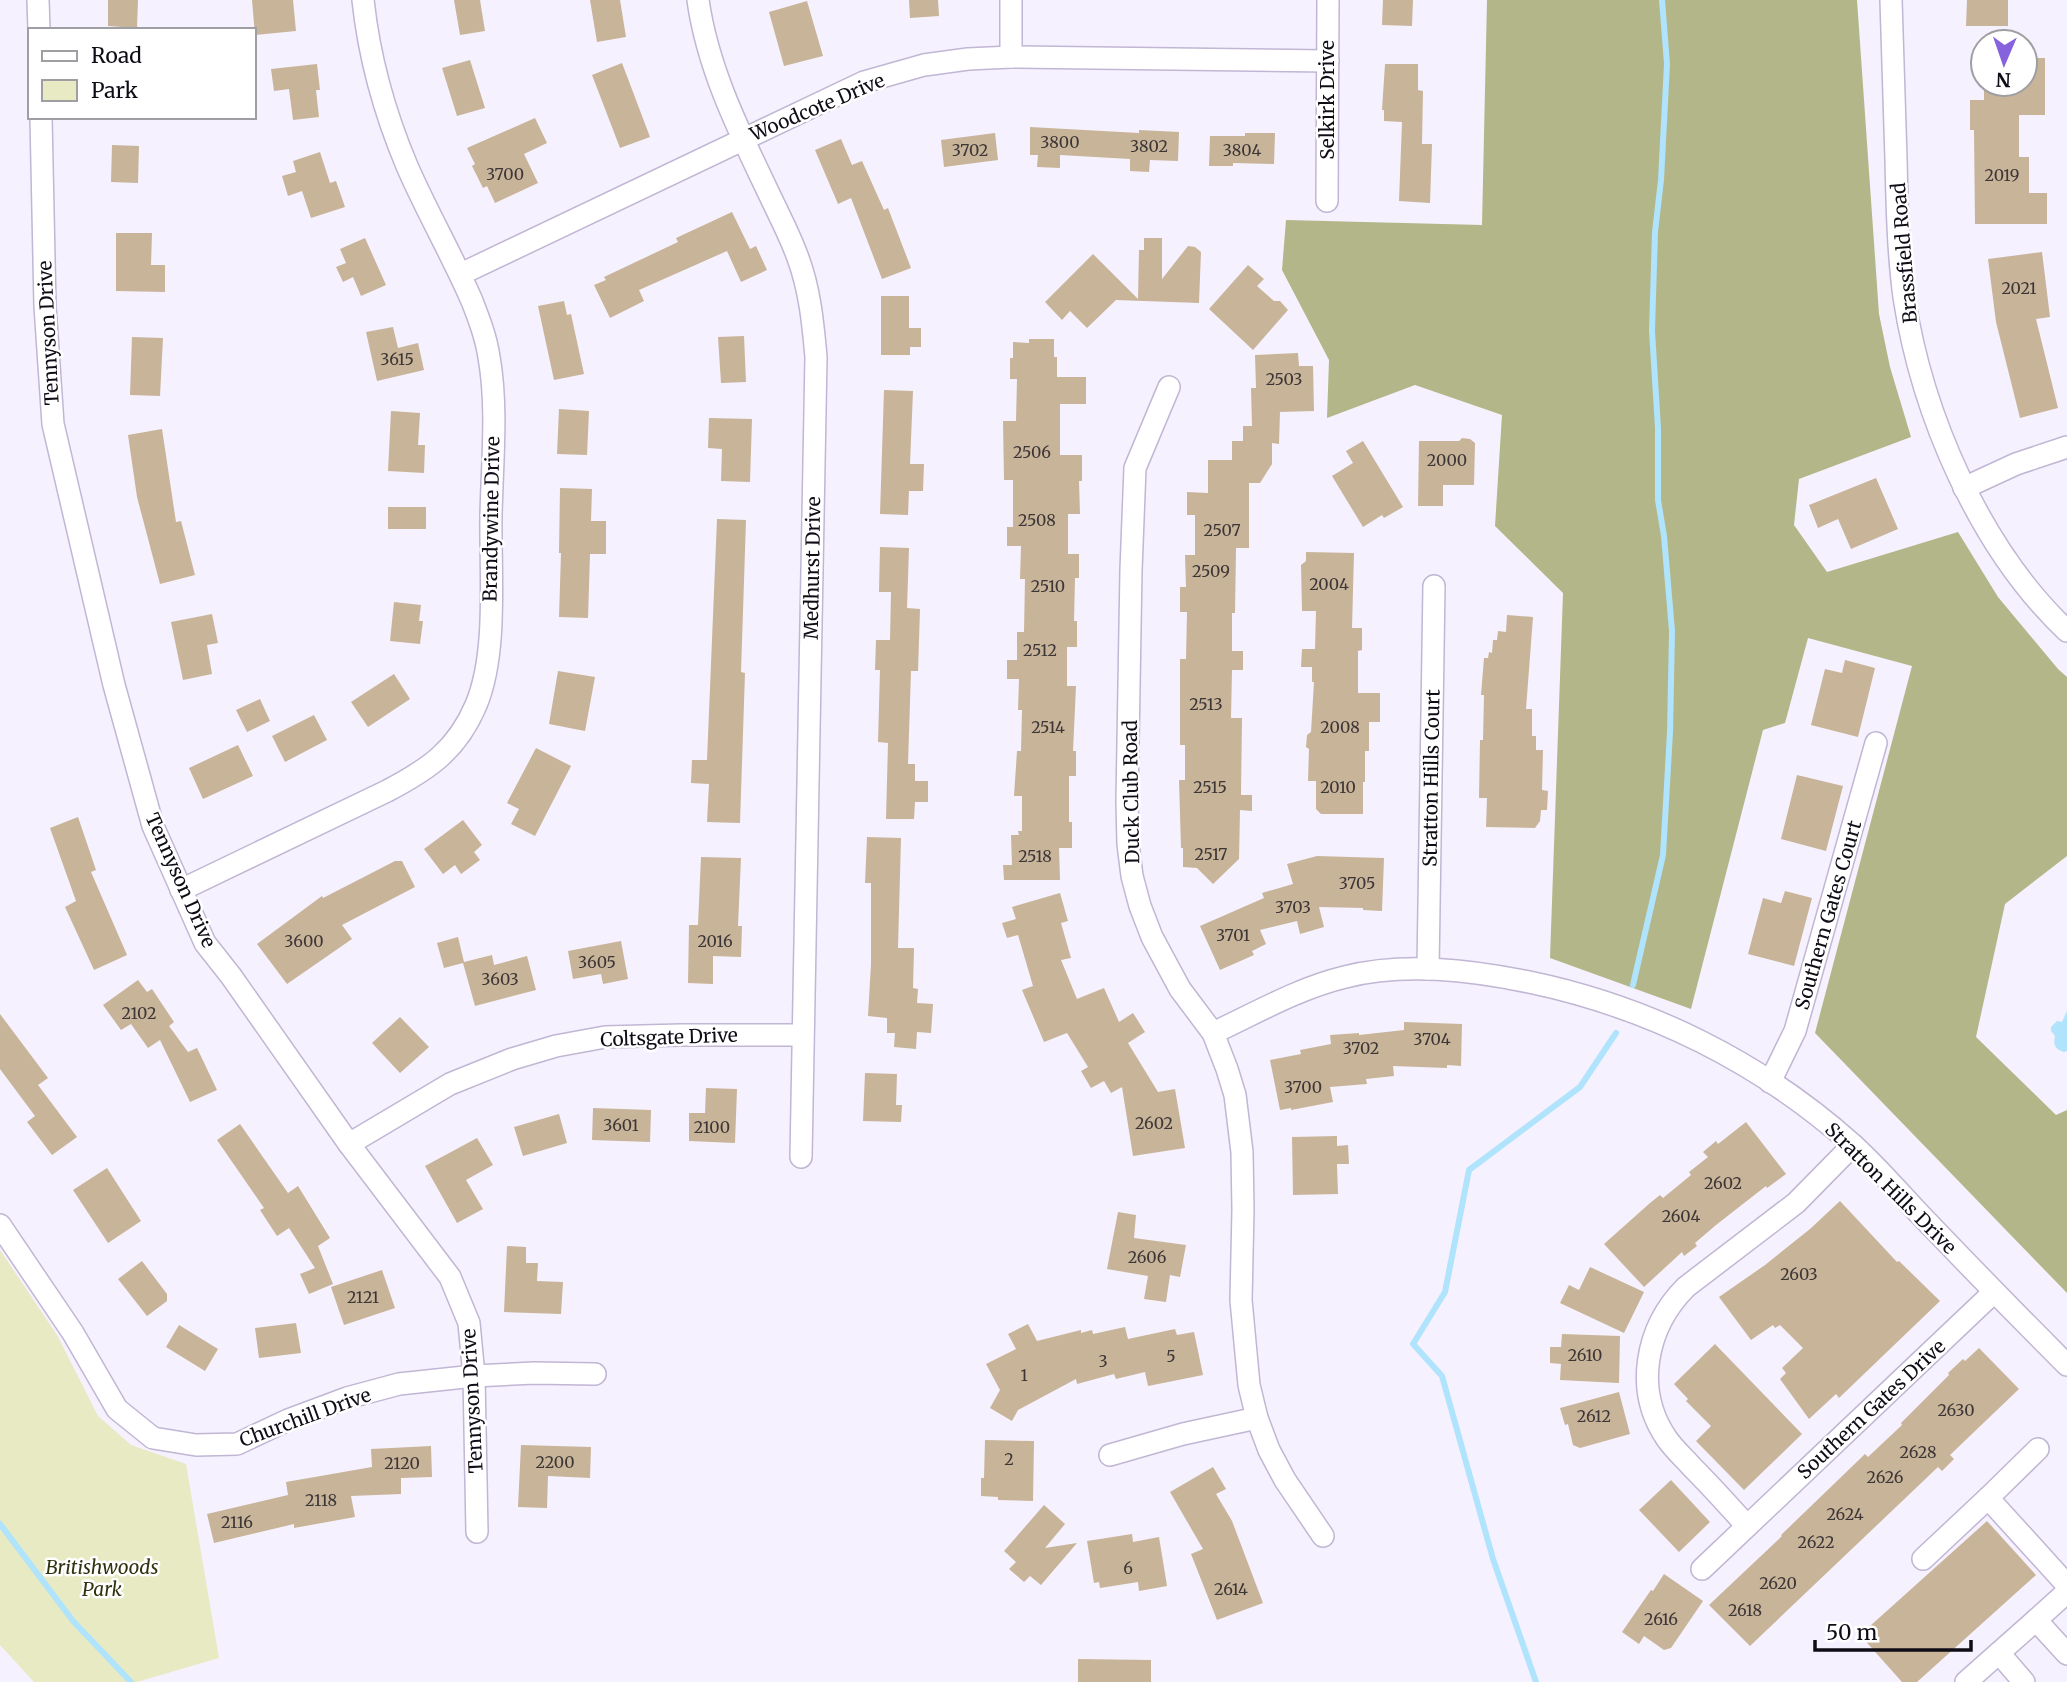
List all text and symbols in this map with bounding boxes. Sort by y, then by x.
legend [28,28,256,119]
north arrow [1969,28,2039,98]
street label: Selkirk Drive [1315,40,1339,160]
text: Road [91,42,142,69]
street label: Woodcote Drive [745,68,888,147]
text: N [1995,68,2011,92]
text: Park [91,77,138,104]
house number: 3800 [1040,132,1080,152]
house number: 3802 [1130,136,1168,156]
house number: 3702 [952,140,988,160]
house number: 3804 [1223,140,1261,160]
house number: 3700 [486,164,524,184]
house number: 2019 [1984,165,2020,185]
street label: Brassfield Road [1886,182,1922,324]
street label: Tennyson Drive [32,260,64,406]
house number: 2021 [2001,278,2037,298]
house number: 3615 [380,349,414,369]
house number: 2503 [1266,369,1302,389]
street label: Brandywine Drive [478,436,504,602]
house number: 2506 [1013,442,1051,462]
house number: 2000 [1427,450,1467,470]
street label: Medhurst Drive [799,496,825,640]
house number: 2508 [1018,510,1056,530]
house number: 2507 [1203,520,1241,540]
house number: 2509 [1192,561,1230,581]
house number: 2004 [1309,574,1349,594]
house number: 2510 [1031,576,1065,596]
house number: 2512 [1023,640,1057,660]
street label: Stratton Hills Court [1417,688,1445,867]
house number: 2513 [1189,694,1223,714]
house number: 2514 [1031,717,1065,737]
house number: 2008 [1320,717,1360,737]
street label: Duck Club Road [1118,720,1144,864]
house number: 2515 [1193,777,1227,797]
house number: 2010 [1320,777,1356,797]
street label: Tennyson Drive [141,809,221,951]
street label: Southern Gates Court [1790,817,1867,1012]
house number: 2517 [1195,844,1227,864]
house number: 2518 [1018,846,1052,866]
house number: 3705 [1339,873,1375,893]
house number: 3703 [1275,897,1311,917]
house number: 3701 [1216,925,1250,945]
house number: 3600 [284,931,324,951]
house number: 2016 [697,931,733,951]
house number: 3605 [578,952,616,972]
house number: 3603 [481,969,519,989]
house number: 2102 [122,1003,156,1023]
street label: Coltsgate Drive [600,1023,738,1051]
house number: 3704 [1413,1029,1451,1049]
house number: 3702 [1343,1038,1379,1058]
house number: 3700 [1284,1077,1322,1097]
house number: 2602 [1135,1113,1173,1133]
house number: 3601 [603,1115,639,1135]
house number: 2100 [694,1117,730,1137]
street label: Stratton Hills Drive [1820,1117,1962,1259]
house number: 2602 [1704,1173,1742,1193]
house number: 2604 [1662,1206,1701,1226]
house number: 2606 [1128,1247,1167,1267]
house number: 2603 [1780,1264,1818,1284]
house number: 2121 [347,1287,379,1307]
street label: Tennyson Drive [456,1328,488,1474]
street label: Southern Gates Drive [1792,1334,1950,1484]
house number: 2610 [1568,1345,1602,1365]
house number: 5 [1166,1346,1176,1366]
house number: 3 [1098,1351,1108,1371]
house number: 1 [1020,1365,1028,1385]
street label: Churchill Drive [236,1382,374,1452]
house number: 2630 [1937,1400,1975,1420]
house number: 2612 [1577,1406,1611,1426]
house number: 2628 [1900,1442,1936,1462]
house number: 2 [1004,1449,1014,1469]
house number: 2200 [535,1452,575,1472]
house number: 2120 [384,1453,420,1473]
house number: 2626 [1867,1467,1904,1487]
house number: 2118 [305,1490,337,1510]
house number: 2624 [1826,1504,1864,1524]
house number: 2116 [221,1512,253,1532]
house number: 2622 [1798,1532,1834,1552]
park label: Britishwoods Park [45,1555,159,1601]
house number: 6 [1123,1558,1133,1578]
house number: 2620 [1759,1573,1797,1593]
house number: 2614 [1214,1579,1248,1599]
house number: 2618 [1728,1600,1762,1620]
scale bar [1815,1608,1971,1652]
house number: 2616 [1644,1609,1678,1629]
text: 50 m [1826,1619,1877,1646]

